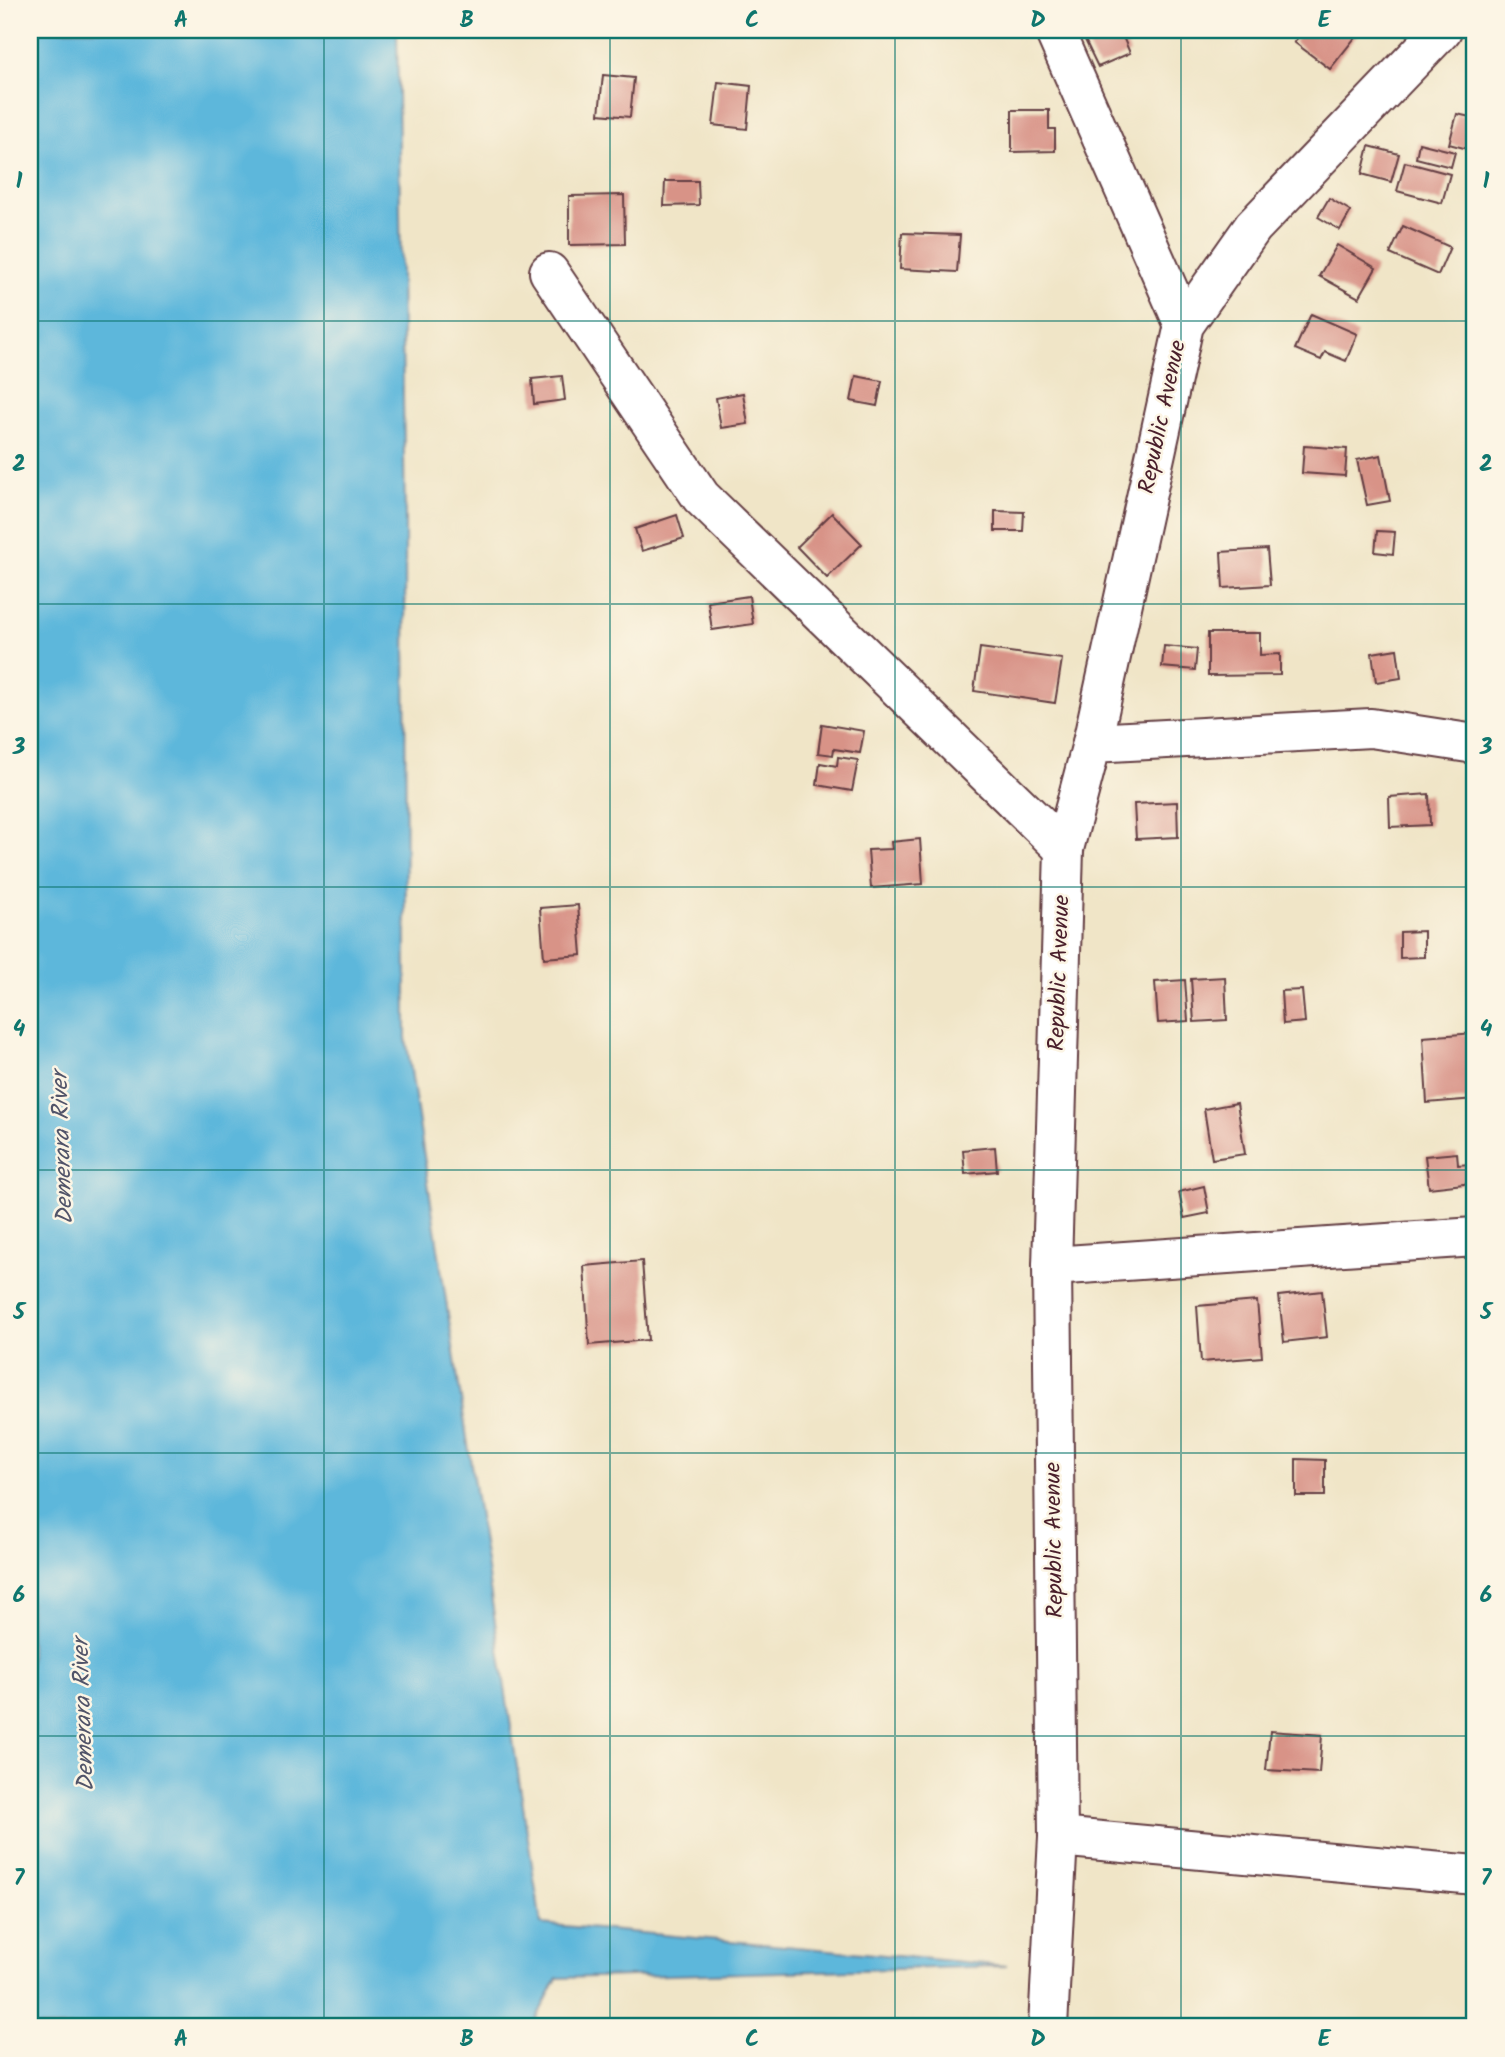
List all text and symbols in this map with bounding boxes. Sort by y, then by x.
text: A [174,3,188,39]
text: B [460,3,474,39]
text: C [745,3,759,39]
text: D [1030,3,1046,39]
text: E [1318,3,1332,39]
text: 1 [16,164,23,200]
text: 1 [1483,164,1490,200]
street label: Republic Avenue [1129,337,1197,497]
text: 2 [12,447,26,483]
text: 2 [1479,447,1493,483]
text: 3 [12,730,26,766]
text: 3 [1479,730,1493,766]
street label: Republic Avenue [1039,894,1081,1052]
text: 4 [13,1012,26,1048]
text: 4 [1480,1012,1493,1048]
water label: Demerara River [41,1066,85,1225]
text: 5 [12,1295,27,1331]
text: 5 [1479,1295,1494,1331]
street label: Republic Avenue [1036,1462,1074,1618]
text: 6 [13,1578,25,1614]
text: 6 [1480,1578,1492,1614]
water label: Demerara River [62,1633,106,1792]
text: 7 [14,1861,26,1897]
text: 7 [1481,1861,1493,1897]
text: A [174,2022,188,2057]
text: B [460,2022,474,2057]
text: C [745,2022,759,2057]
text: D [1030,2022,1046,2057]
text: E [1318,2022,1332,2057]

